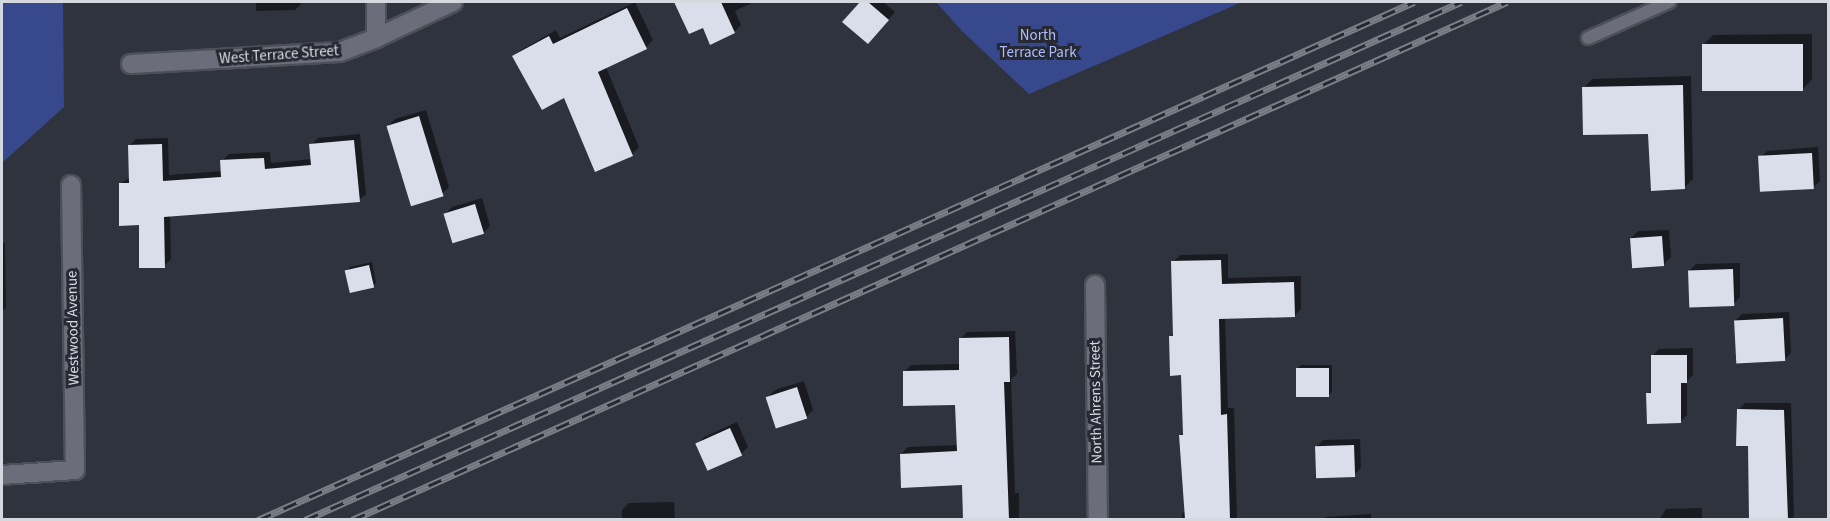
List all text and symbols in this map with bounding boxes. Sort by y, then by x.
park label: North Terrace Park [999,26,1077,61]
street label: West Terrace Street [219,42,339,68]
street label: Westwood Avenue [63,270,83,386]
street label: North Ahrens Street [1086,340,1106,464]

